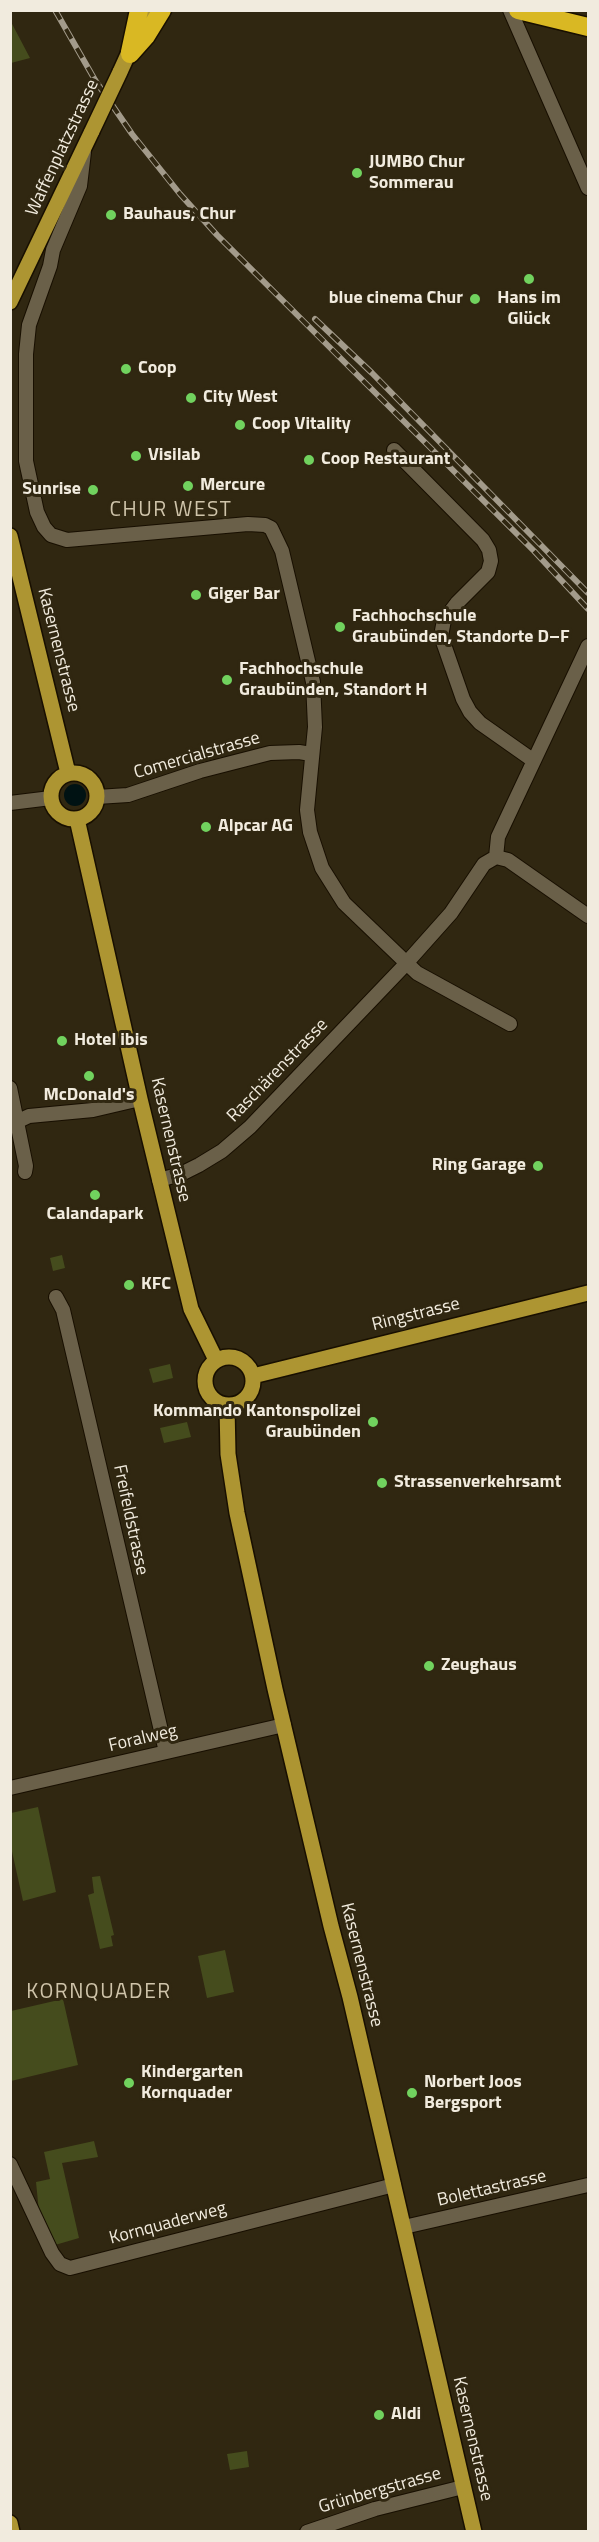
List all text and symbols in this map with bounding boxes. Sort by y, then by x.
street label: Waffenplatzstrasse [22,76,104,220]
place label: JUMBO Chur Sommerau [369,152,465,195]
marker: JUMBO Chur Sommerau [350,166,364,180]
place label: Bauhaus, Chur [123,204,236,226]
marker: Bauhaus, Chur [104,208,118,222]
marker: Hans im Glück [522,272,536,286]
place label: blue cinema Chur [329,288,463,310]
place label: Hans im Glück [497,288,561,330]
marker: blue cinema Chur [468,292,482,306]
place label: Coop [138,358,177,380]
marker: Coop [119,362,133,376]
place label: City West [203,387,278,409]
marker: City West [184,391,198,405]
place label: Coop Vitality [252,414,351,436]
marker: Coop Vitality [233,418,247,432]
place label: Visilab [148,445,200,467]
marker: Visilab [129,449,143,463]
place label: Coop Restaurant [321,449,450,471]
marker: Coop Restaurant [302,453,316,467]
place label: Mercure [200,475,265,497]
place label: Sunrise [22,479,81,501]
marker: Mercure [181,479,195,493]
marker: Sunrise [86,483,100,497]
district label: CHUR WEST [110,498,232,524]
place label: Giger Bar [208,584,280,606]
street label: Kasernenstrasse [32,586,84,714]
marker: Giger Bar [189,588,203,602]
place label: Fachhochschule Graubünden, Standorte D–F [352,606,570,648]
marker: Fachhochschule Graubünden, Standorte D–F [333,620,347,634]
place label: Fachhochschule Graubünden, Standort H [239,659,428,702]
marker: Fachhochschule Graubünden, Standort H [220,673,234,687]
street label: Comercialstrasse [132,728,262,784]
place label: Alpcar AG [218,816,293,838]
marker: Alpcar AG [199,820,213,834]
street label: Raschärenstrasse [223,1015,333,1127]
place label: Hotel ibis [74,1030,148,1052]
marker: Hotel ibis [55,1034,69,1048]
marker: McDonald's [82,1069,96,1083]
street label: Kasernenstrasse [145,1076,195,1204]
place label: McDonald's [43,1085,135,1107]
place label: Ring Garage [432,1155,526,1177]
marker: Ring Garage [531,1159,545,1173]
marker: Calandapark [88,1188,102,1202]
place label: Calandapark [46,1204,144,1226]
place label: KFC [141,1274,171,1296]
marker: KFC [122,1278,136,1292]
street label: Ringstrasse [370,1294,462,1336]
place label: Kommando Kantonspolizei Graubünden [153,1401,361,1444]
marker: Kommando Kantonspolizei Graubünden [366,1415,380,1429]
street label: Freifeldstrasse [108,1463,152,1577]
place label: Strassenverkehrsamt [394,1472,561,1494]
marker: Strassenverkehrsamt [375,1476,389,1490]
place label: Zeughaus [441,1655,517,1677]
marker: Zeughaus [422,1659,436,1673]
street label: Foralweg [106,1721,180,1757]
street label: Kasernenstrasse [335,1901,387,2029]
district label: KORNQUADER [26,1980,172,2006]
place label: Kindergarten Kornquader [141,2062,243,2104]
place label: Norbert Joos Bergsport [424,2072,522,2114]
marker: Kindergarten Kornquader [122,2076,136,2090]
marker: Norbert Joos Bergsport [405,2086,419,2100]
street label: Bolettastrasse [435,2166,549,2212]
street label: Kornquaderweg [107,2198,229,2250]
street label: Kasernenstrasse [447,2375,497,2503]
place label: Aldi [391,2404,421,2426]
marker: Aldi [372,2408,386,2422]
street label: Grünbergstrasse [316,2463,444,2519]

